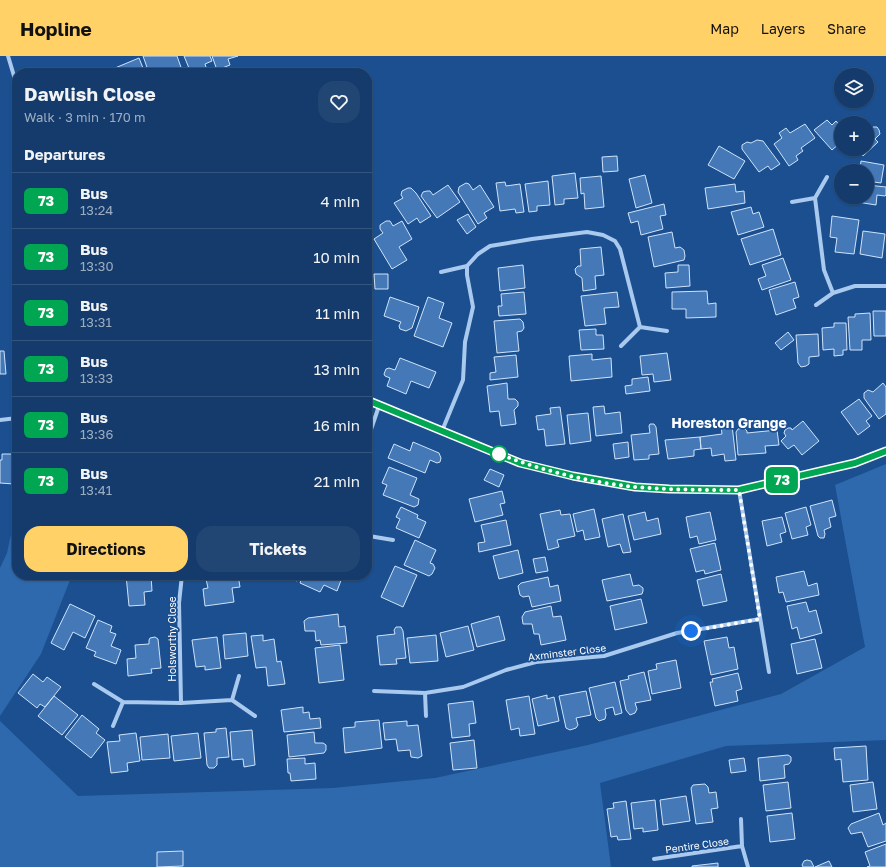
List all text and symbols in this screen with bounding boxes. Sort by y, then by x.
text: Hopline [20,17,92,40]
text: Map [710,20,739,37]
text: Layers [761,20,805,37]
text: Share [827,20,866,37]
map controls [834,68,874,204]
button: layers [834,68,874,108]
button: heart [318,81,360,123]
text: Dawlish Close [24,82,156,105]
text: Walk · 3 min · 170 m [24,109,145,125]
button: + [834,116,874,156]
text: Departures [24,145,105,163]
button: − [834,164,874,204]
text: Bus [80,184,108,202]
text: 73 [38,192,54,209]
text: 4 min [321,192,360,210]
text: 13:24 [80,202,113,218]
text: Bus [80,240,108,258]
text: 73 [38,248,54,265]
text: 10 min [313,248,360,266]
text: 13:30 [80,258,113,274]
text: Bus [80,296,108,314]
text: 73 [38,304,54,321]
text: 11 min [315,304,360,322]
text: 13:31 [80,314,112,330]
text: Bus [80,352,108,370]
text: 73 [38,360,54,377]
text: 13 min [314,360,360,378]
text: 13:33 [80,370,113,386]
text: Bus [80,408,108,426]
district label: Horeston Grange [671,414,787,431]
text: 73 [38,416,54,433]
text: 16 min [313,416,360,434]
text: 13:36 [80,426,113,442]
unlabelled marker [490,445,508,463]
text: Bus [80,464,108,482]
line badge: 73 [764,467,800,493]
text: 73 [774,471,790,488]
text: 73 [38,472,54,489]
text: 21 min [314,472,360,490]
text: 13:41 [80,482,112,498]
button: Directions [24,526,188,572]
button: Tickets [196,526,360,572]
street label: Holsworthy Close [166,596,178,682]
your location [681,621,701,641]
street label: Axminster Close [527,641,607,663]
street label: Pentire Close [664,835,730,855]

